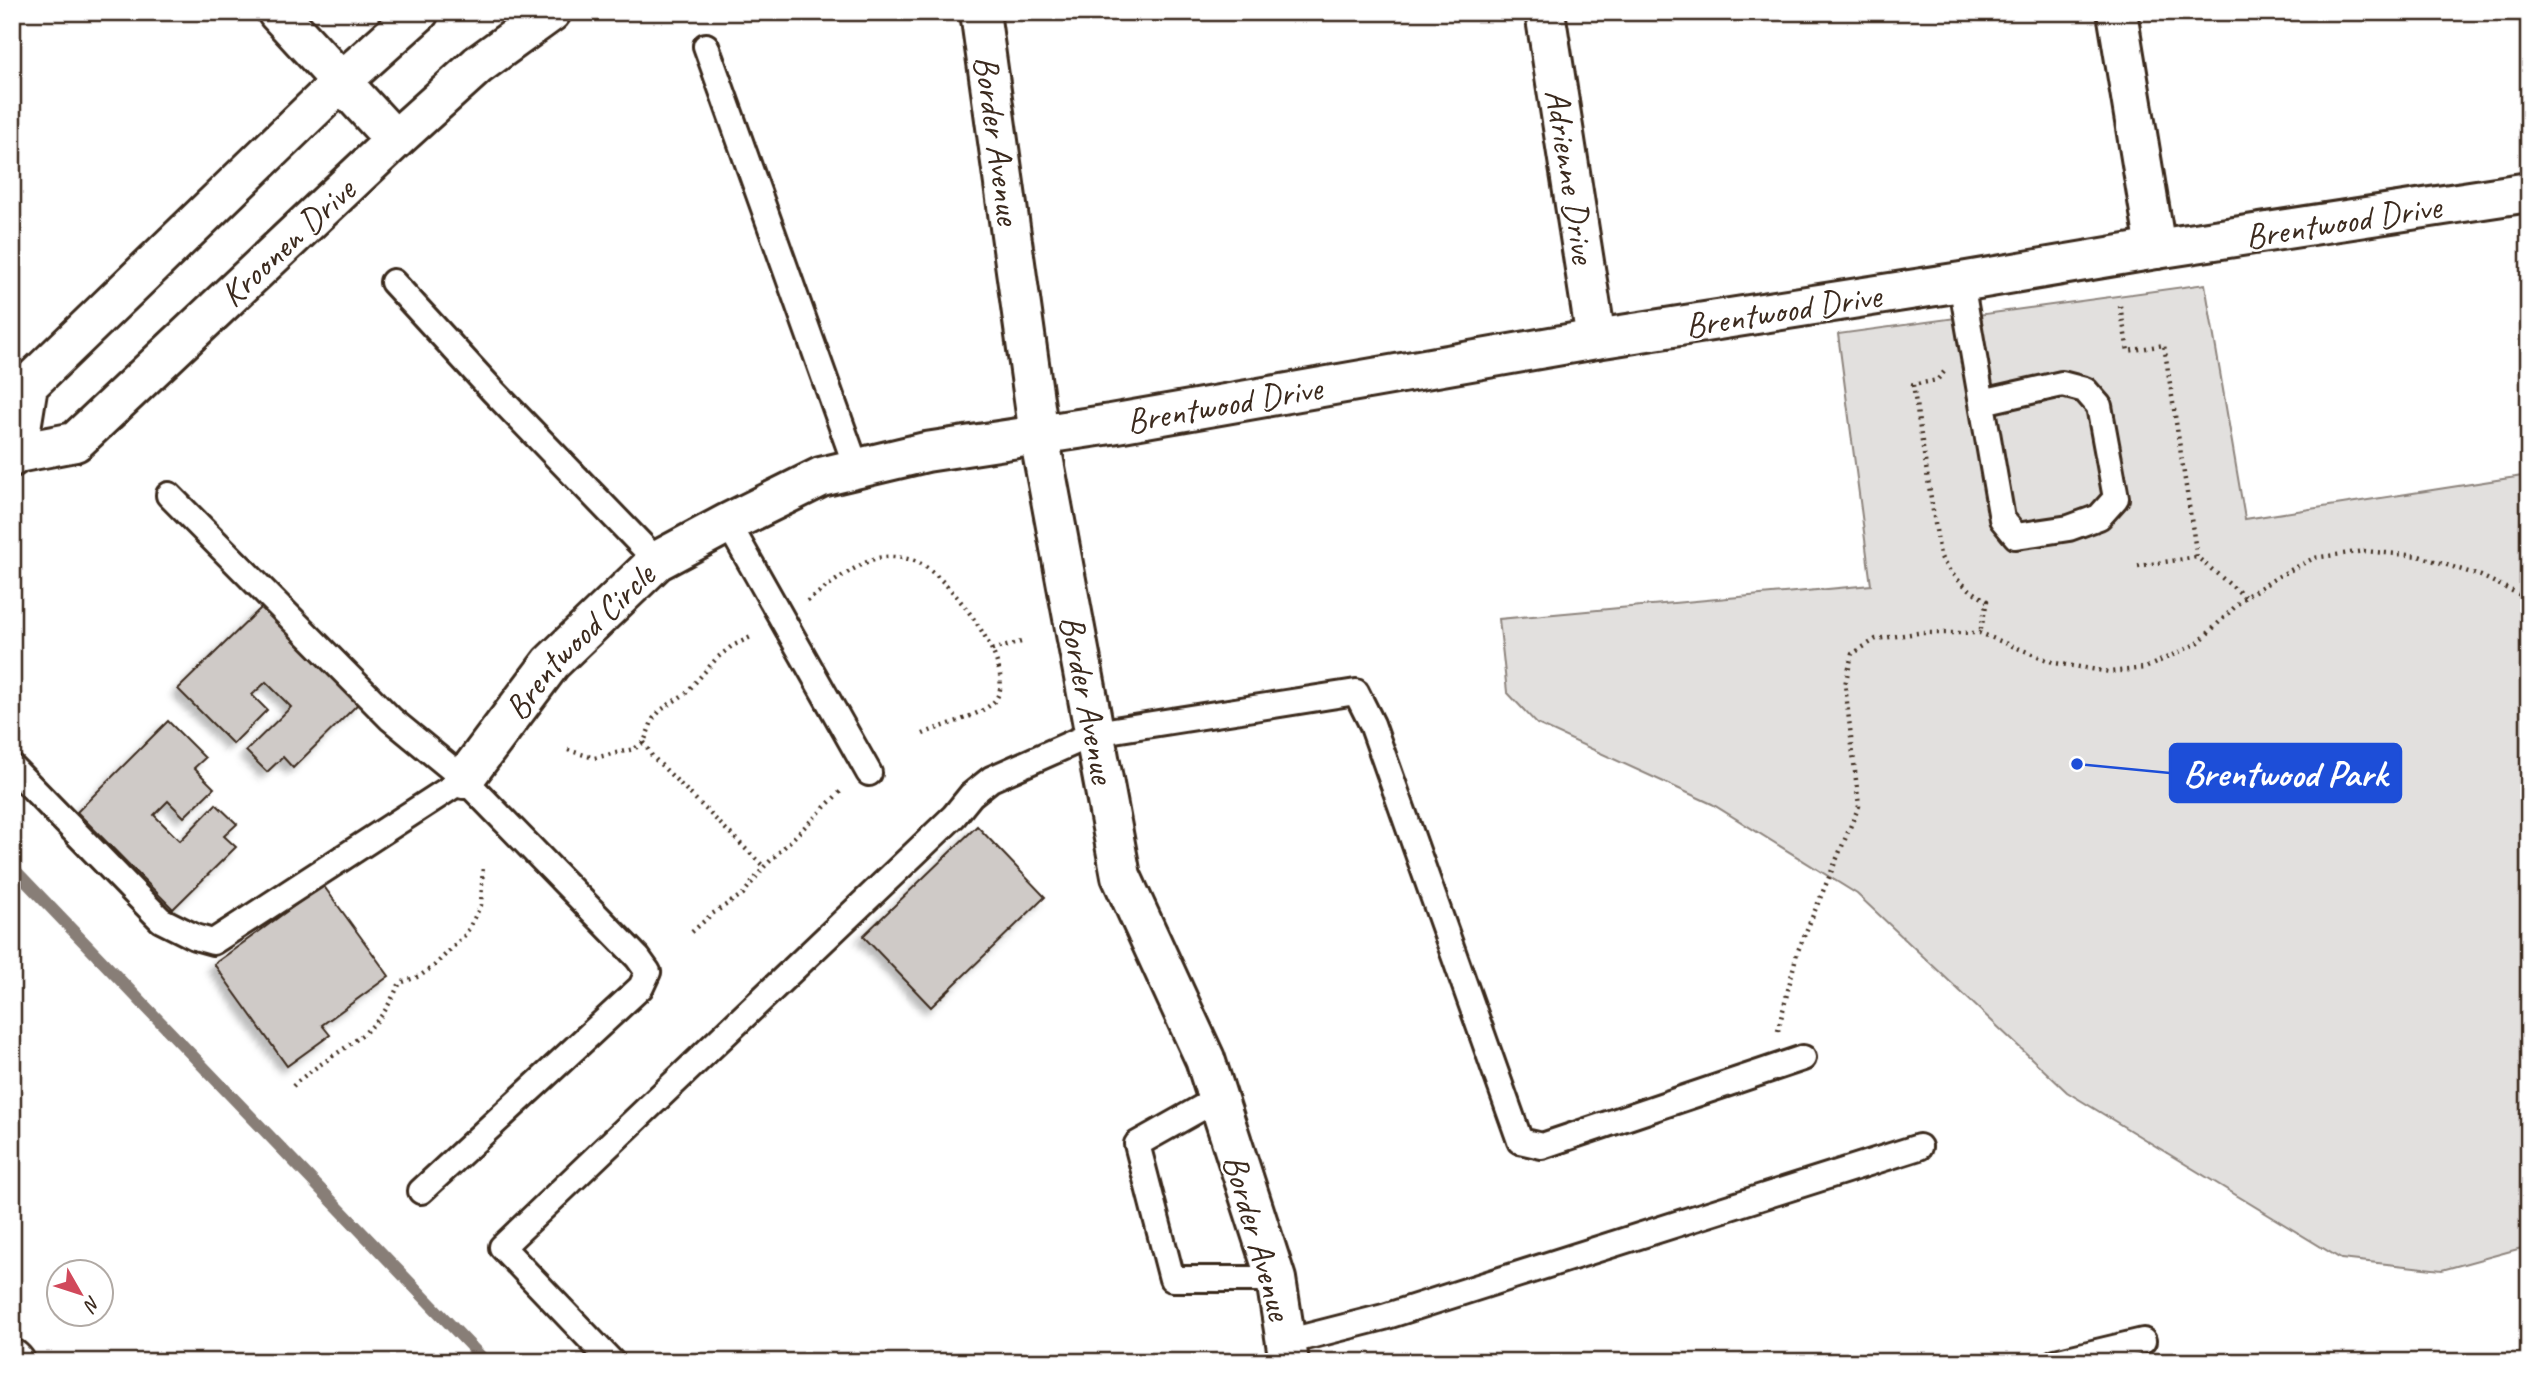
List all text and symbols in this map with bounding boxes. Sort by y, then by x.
street label: Border Avenue [963,53,1032,230]
street label: Adrienne Drive [1535,86,1607,269]
street label: Kroonen Drive [210,167,366,316]
street label: Brentwood Drive [2242,183,2447,259]
street label: Brentwood Drive [1682,272,1887,348]
street label: Brentwood Drive [1123,365,1328,444]
street label: Brentwood Circle [494,552,666,729]
street label: Border Avenue [1049,611,1126,789]
callout: Brentwood Park [2170,744,2401,802]
text: Brentwood Park [2183,750,2390,797]
street label: Border Avenue [1212,1149,1303,1327]
north arrow [46,1258,116,1328]
text: N [77,1291,105,1318]

